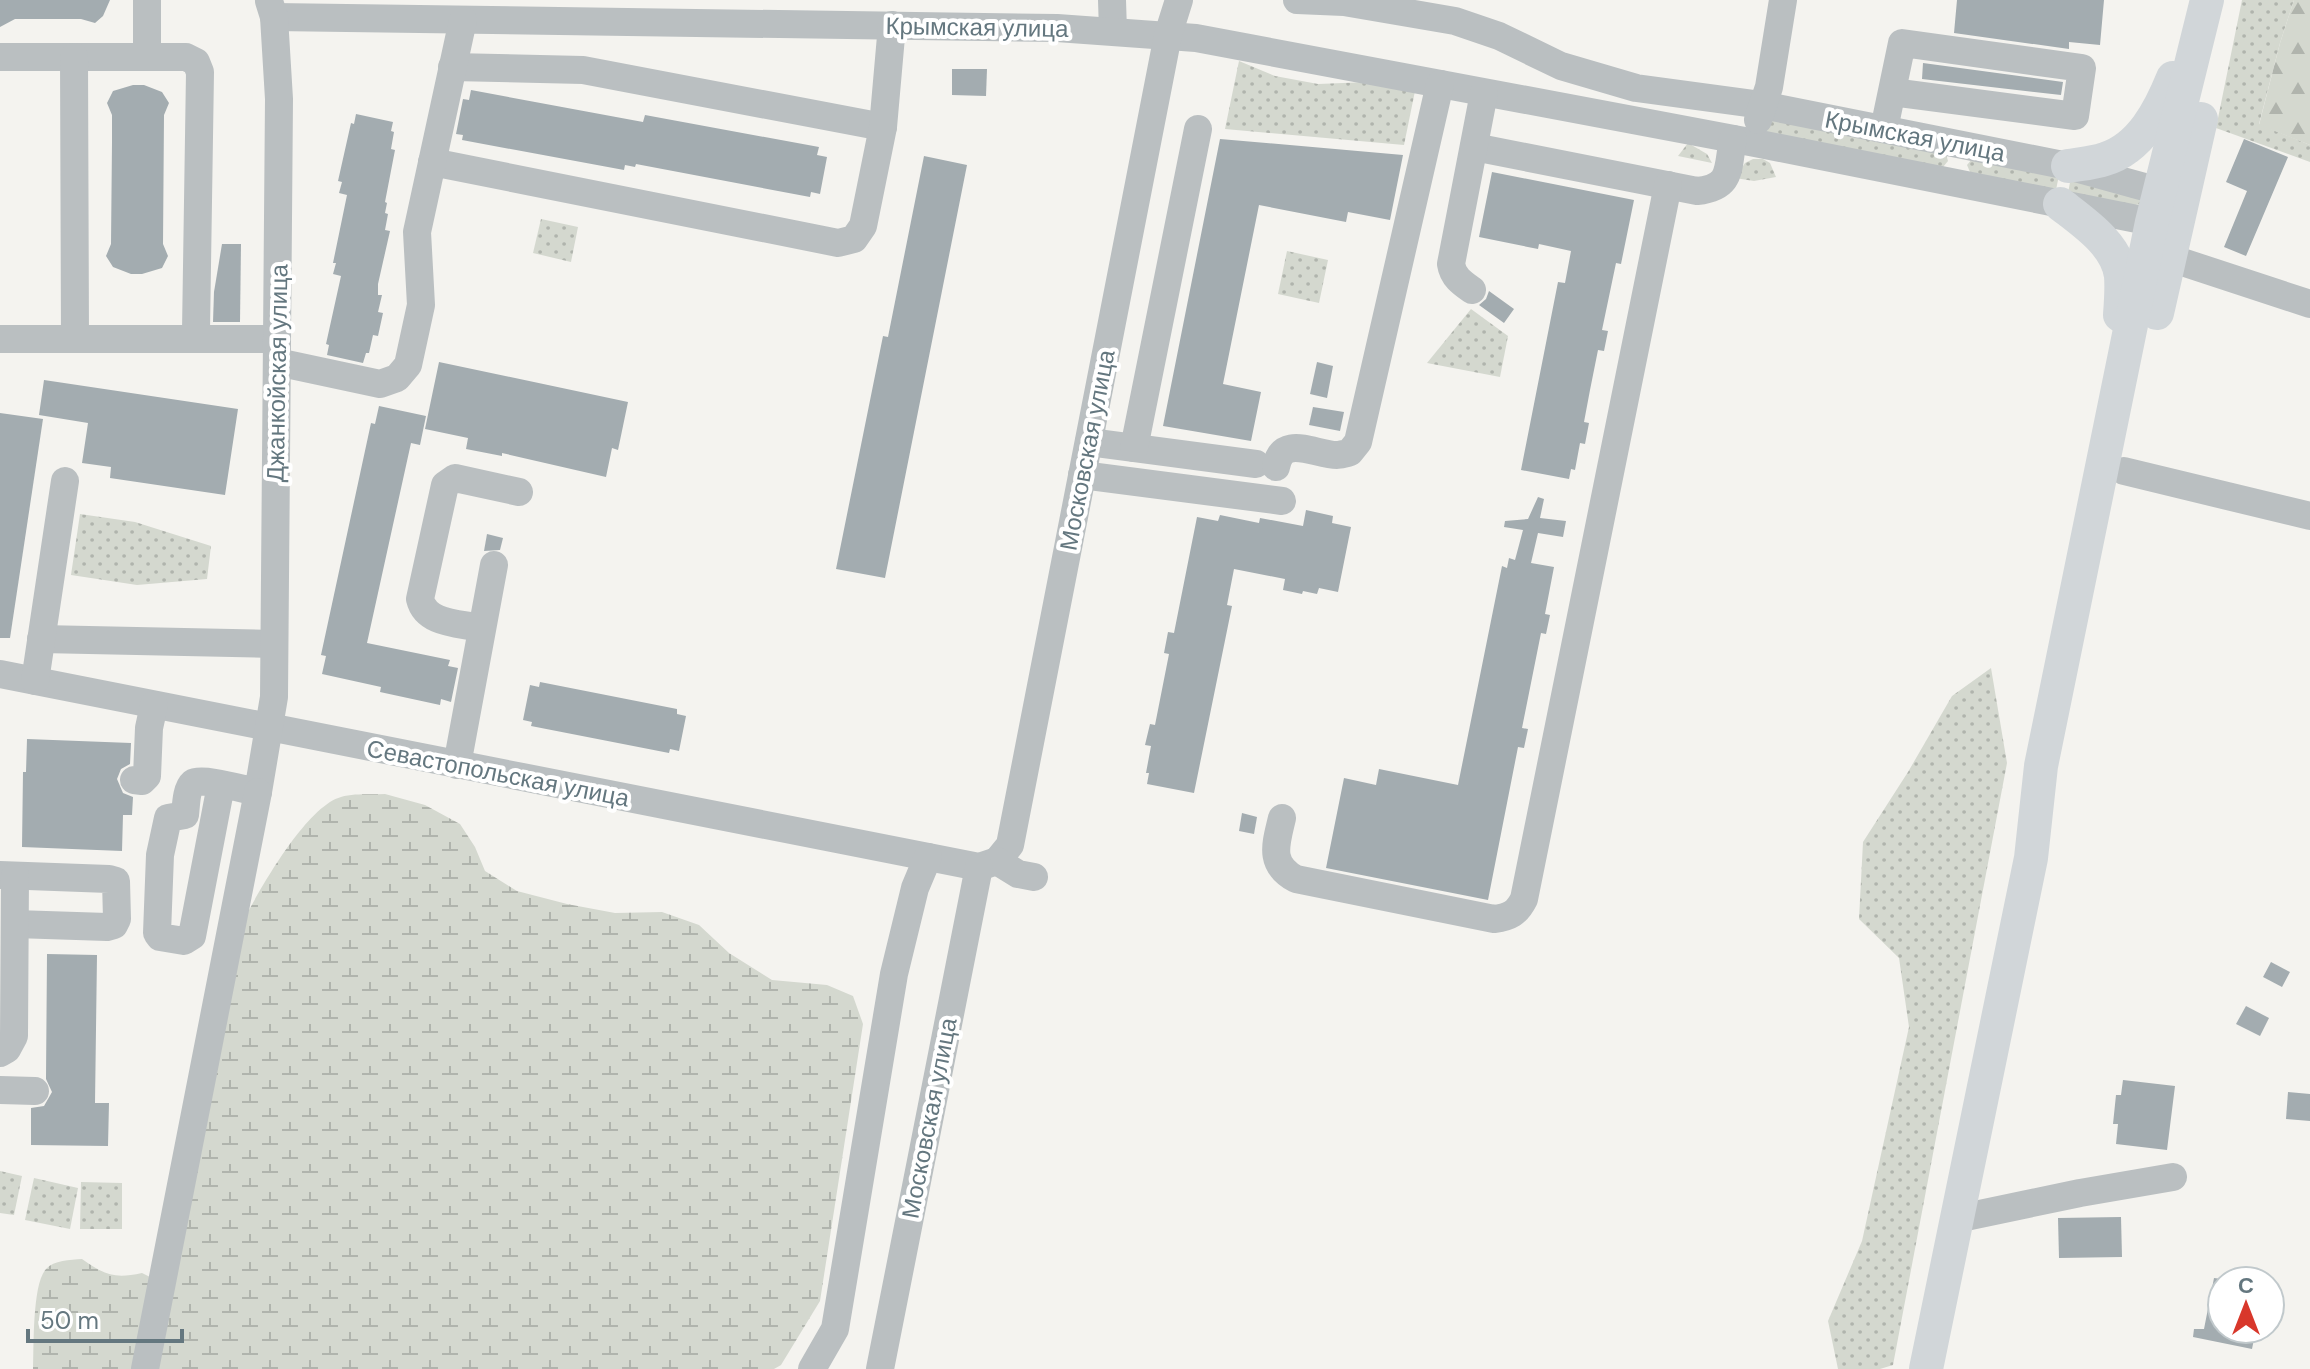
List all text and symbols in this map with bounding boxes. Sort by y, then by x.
street label: Крымская улица [885,10,1069,44]
street label: Крымская улица [1822,103,2008,169]
street label: Джанкойская улица [260,263,294,482]
street label: Московская улица [1052,346,1122,553]
street label: Севастопольская улица [364,732,632,814]
street label: Московская улица [894,1014,964,1221]
north arrow [2206,1265,2286,1345]
text: С [2238,1271,2254,1300]
scale bar [28,1293,182,1343]
text: 50 m [40,1305,99,1336]

